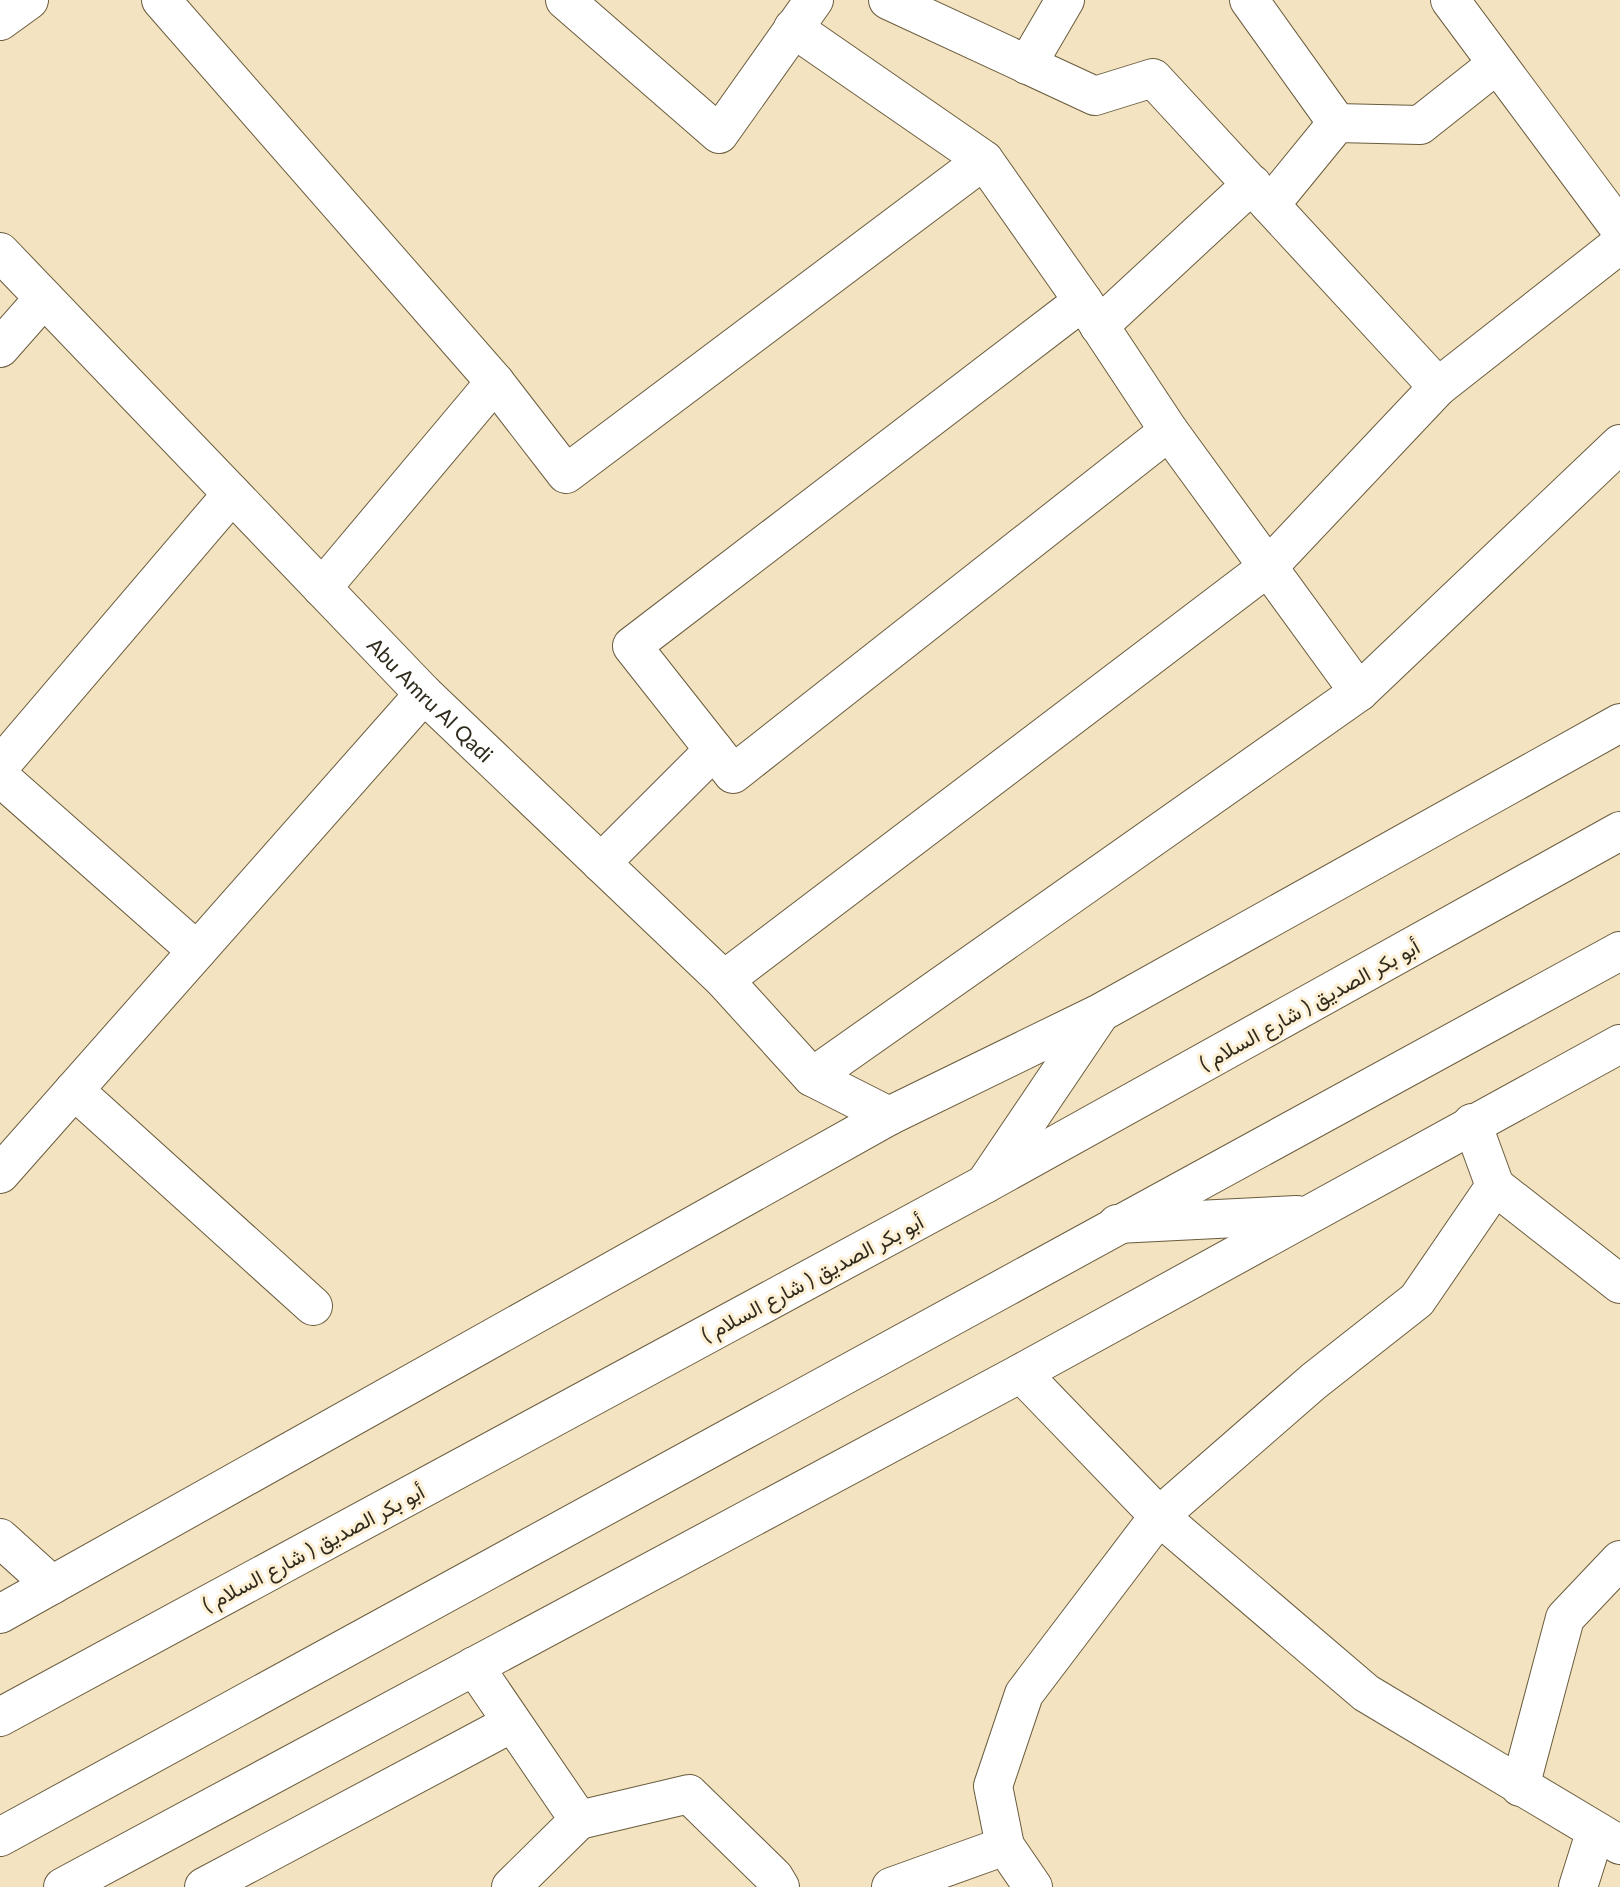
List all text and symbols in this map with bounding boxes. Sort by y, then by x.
street label: Abu Amru Al Qadi [363,632,499,766]
street label: ( شارع السلام ) أبو بكر الصديق [1195,933,1425,1078]
street label: ( شارع السلام ) أبو بكر الصديق [697,1208,929,1349]
street label: ( شارع السلام ) أبو بكر الصديق [198,1478,430,1619]

